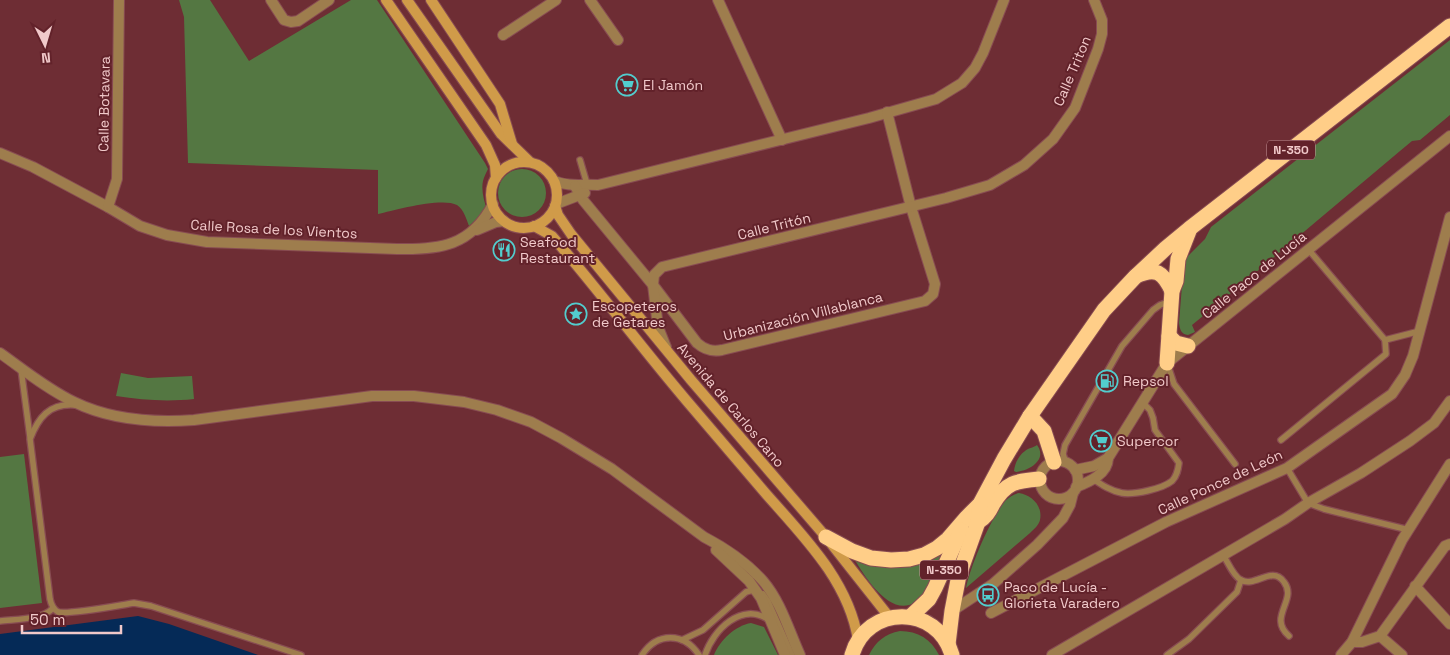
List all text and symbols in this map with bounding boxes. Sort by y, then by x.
north arrow [20,20,70,70]
street label: Calle Triton [1049,33,1095,109]
text: N [41,49,52,67]
street label: Calle Botavara [94,56,114,152]
supermarket icon: El Jamón [615,73,639,97]
place label: El Jamón [643,76,703,94]
road number: N-350 [1267,140,1315,160]
street label: Calle Tritón [736,208,812,244]
street label: Calle Rosa de los Vientos [190,216,358,242]
street label: Calle Paco de Lucía [1198,227,1310,323]
place label: Seafood Restaurant [520,233,595,267]
restaurant icon: Seafood Restaurant [492,238,516,262]
street label: Urbanización Villablanca [721,287,885,345]
place label: Escopeteros de Getares [592,297,677,331]
place icon: Escopeteros de Getares [564,302,588,326]
street label: Avenida de Carlos Cano [674,339,788,471]
fuel station icon: Repsol [1095,369,1119,393]
place label: Repsol [1123,372,1169,390]
supermarket icon: Supercor [1089,429,1113,453]
place label: Supercor [1117,432,1179,450]
street label: Calle Ponce de León [1155,445,1285,519]
road number: N-350 [920,560,968,580]
place label: Paco de Lucía - Glorieta Varadero [1004,578,1120,612]
bus stop icon: Paco de Lucía - Glorieta Varadero [976,583,1000,607]
scale bar [22,602,121,634]
text: 50 m [30,610,65,629]

